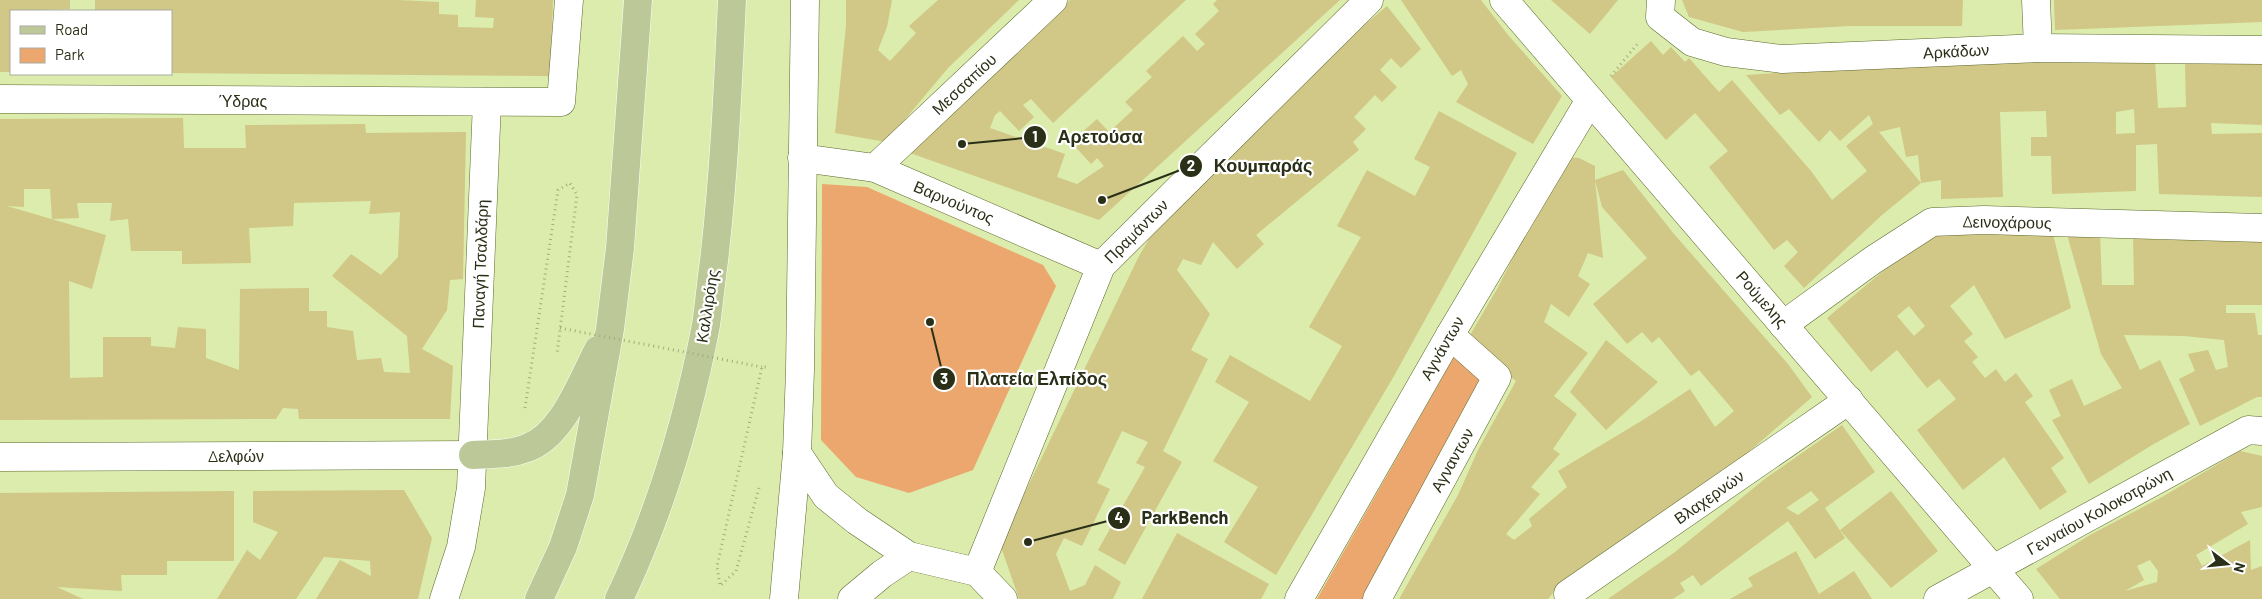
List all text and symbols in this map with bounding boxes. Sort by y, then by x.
legend [10,10,172,75]
text: Road [55,20,88,38]
street label: Αρκάδων [1922,39,1990,62]
text: Park [55,45,85,63]
street label: Μεσσαπίου [928,49,1000,118]
street label: Ύδρας [219,91,268,110]
callout: Αρετούσα [1022,121,1152,154]
text: Αρετούσα [1057,125,1143,147]
text: 1 [1032,127,1038,145]
callout: Κουμπαράς [1179,149,1322,182]
text: Κουμπαράς [1214,154,1312,176]
text: 2 [1187,156,1195,174]
street label: Βαρνούντος [911,176,997,227]
street label: Πραμάντων [1100,195,1172,267]
street label: Παναγή Τσαλδάρη [468,199,491,329]
street label: Δεινοχάρους [1962,211,2052,232]
street label: Ρούμελης [1733,266,1792,331]
street label: Καλλιρόης [691,268,722,344]
street label: Αγνάντων [1416,313,1467,383]
callout: Πλατεία Ελπίδος [932,362,1117,395]
text: Πλατεία Ελπίδος [967,367,1107,389]
text: 3 [940,369,948,387]
street label: Αγναντων [1426,424,1477,495]
street label: Δελφών [208,446,264,465]
street label: Γενναίου Κολοκοτρώνη [2023,463,2174,558]
street label: Βλαχερνών [1670,466,1747,528]
callout: ParkBench [1107,501,1239,534]
text: ParkBench [1142,506,1228,528]
text: 4 [1114,508,1124,526]
north arrow [2202,539,2252,589]
text: N [2231,561,2249,575]

